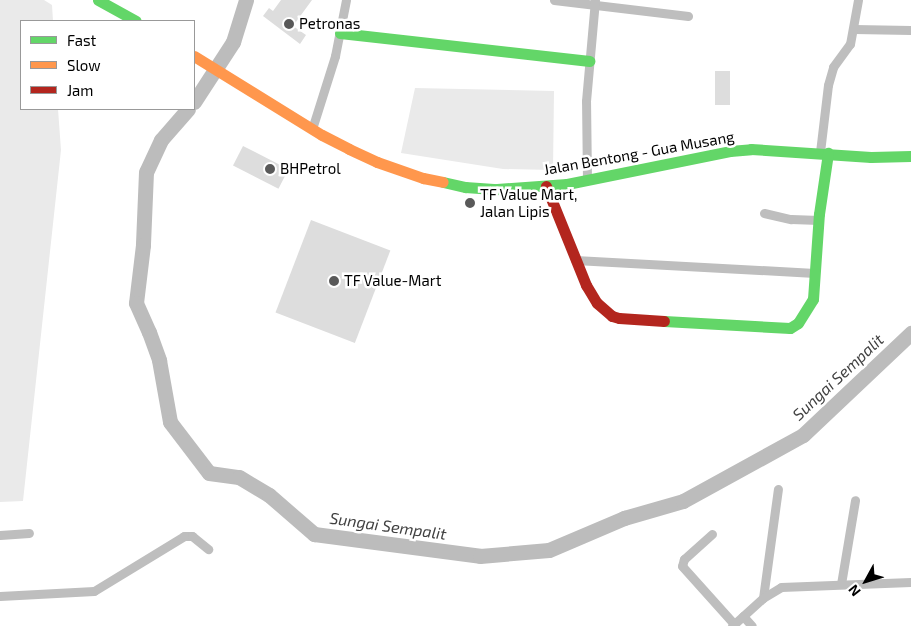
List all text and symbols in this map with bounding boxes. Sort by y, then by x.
place label: Petronas [299,15,360,33]
marker: Petronas [283,18,295,30]
legend [20,20,195,110]
text: Fast [67,31,96,49]
text: Slow [67,56,101,74]
text: Jam [67,81,93,99]
street label: Jalan Bentong - Gua Musang [542,127,736,179]
place label: BHPetrol [280,160,341,178]
marker: BHPetrol [264,163,276,175]
place label: TF Value Mart, Jalan Lipis [480,185,578,220]
marker: TF Value Mart, Jalan Lipis [464,197,476,209]
place label: TF Value-Mart [344,272,442,290]
marker: TF Value-Mart [328,275,340,287]
water label: Sungai Sempalit [788,330,888,424]
water label: Sungai Sempalit [328,508,448,544]
north arrow [841,556,891,606]
text: N [844,581,864,600]

